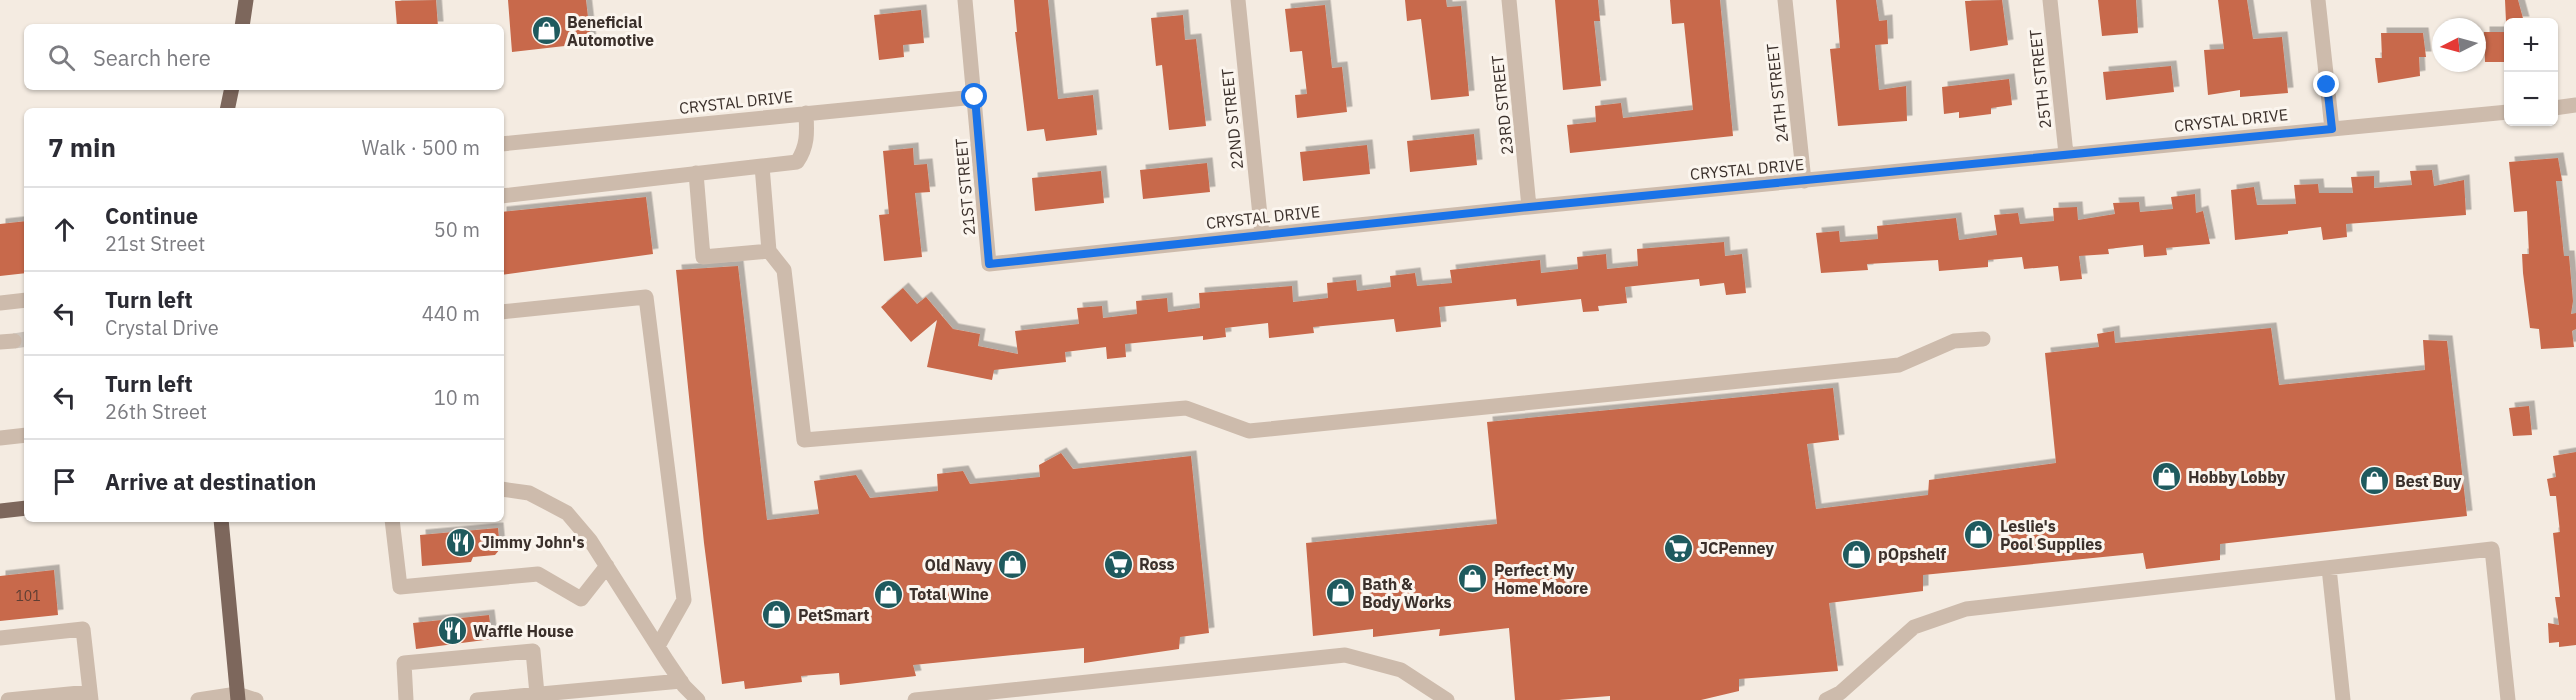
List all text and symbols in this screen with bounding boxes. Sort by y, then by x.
place label: Beneficial Automotive [567,12,654,50]
shop icon: Beneficial Automotive [530,15,562,47]
north arrow [2432,18,2486,72]
map controls [2504,18,2558,126]
button: + [2504,18,2558,72]
search box [24,24,504,90]
street label: 25TH STREET [2025,28,2055,130]
icon: search [45,41,78,74]
street label: 24TH STREET [1762,42,1792,144]
text: Search here [93,43,211,72]
street label: 23RD STREET [1487,54,1517,156]
street label: 22ND STREET [1217,68,1247,170]
route end [2313,71,2339,97]
button: − [2504,72,2558,126]
route start [961,83,987,109]
street label: CRYSTAL DRIVE [678,86,794,118]
street label: CRYSTAL DRIVE [2173,104,2289,136]
text: 7 min [48,130,116,164]
text: Walk · 500 m [362,134,480,161]
street label: 21ST STREET [951,138,979,236]
street label: CRYSTAL DRIVE [1689,154,1805,184]
text: Continue [105,201,198,230]
street label: CRYSTAL DRIVE [1205,201,1321,233]
icon: ahead [48,213,81,246]
text: 50 m [434,216,480,243]
text: 21st Street [105,230,205,257]
text: Turn left [105,285,193,314]
icon: left [48,297,81,330]
text: 440 m [422,300,480,327]
text: Crystal Drive [105,314,219,341]
text: Turn left [105,369,193,398]
icon: left [48,381,81,414]
text: 10 m [434,384,480,411]
text: 26th Street [105,398,207,425]
shop icon: Hobby Lobby [2151,461,2183,493]
icon: arrive [48,465,81,498]
shop icon: Best Buy [2358,465,2390,497]
text: Arrive at destination [105,467,316,496]
place label: Hobby Lobby [2188,467,2286,487]
place label: Best Buy [2395,471,2462,491]
place label: Leslie's Pool Supplies [2000,516,2102,554]
shop icon: Leslie's Pool Supplies [1963,519,1995,551]
restaurant icon: Jimmy John's [444,526,476,558]
place label: Jimmy John's [481,532,584,552]
supermarket icon: JCPenney [1662,532,1694,564]
place label: JCPenney [1699,538,1774,558]
shop icon: pOpshelf [1841,538,1873,570]
place label: pOpshelf [1878,544,1946,564]
supermarket icon: Ross [1102,548,1134,580]
shop icon: Old Navy [997,549,1029,581]
place label: Ross [1139,554,1175,574]
place label: Old Navy [925,555,992,575]
place label: Perfect My Home Moore [1494,560,1588,598]
shop icon: Perfect My Home Moore [1457,563,1489,595]
place label: Bath & Body Works [1362,574,1452,612]
shop icon: Bath & Body Works [1325,577,1357,609]
shop icon: Total Wine [872,578,904,610]
place label: Total Wine [909,584,989,604]
house number: 101 [15,587,41,605]
shop icon: PetSmart [761,599,793,631]
place label: PetSmart [798,605,869,625]
restaurant icon: Waffle House [436,615,468,647]
place label: Waffle House [473,621,574,641]

